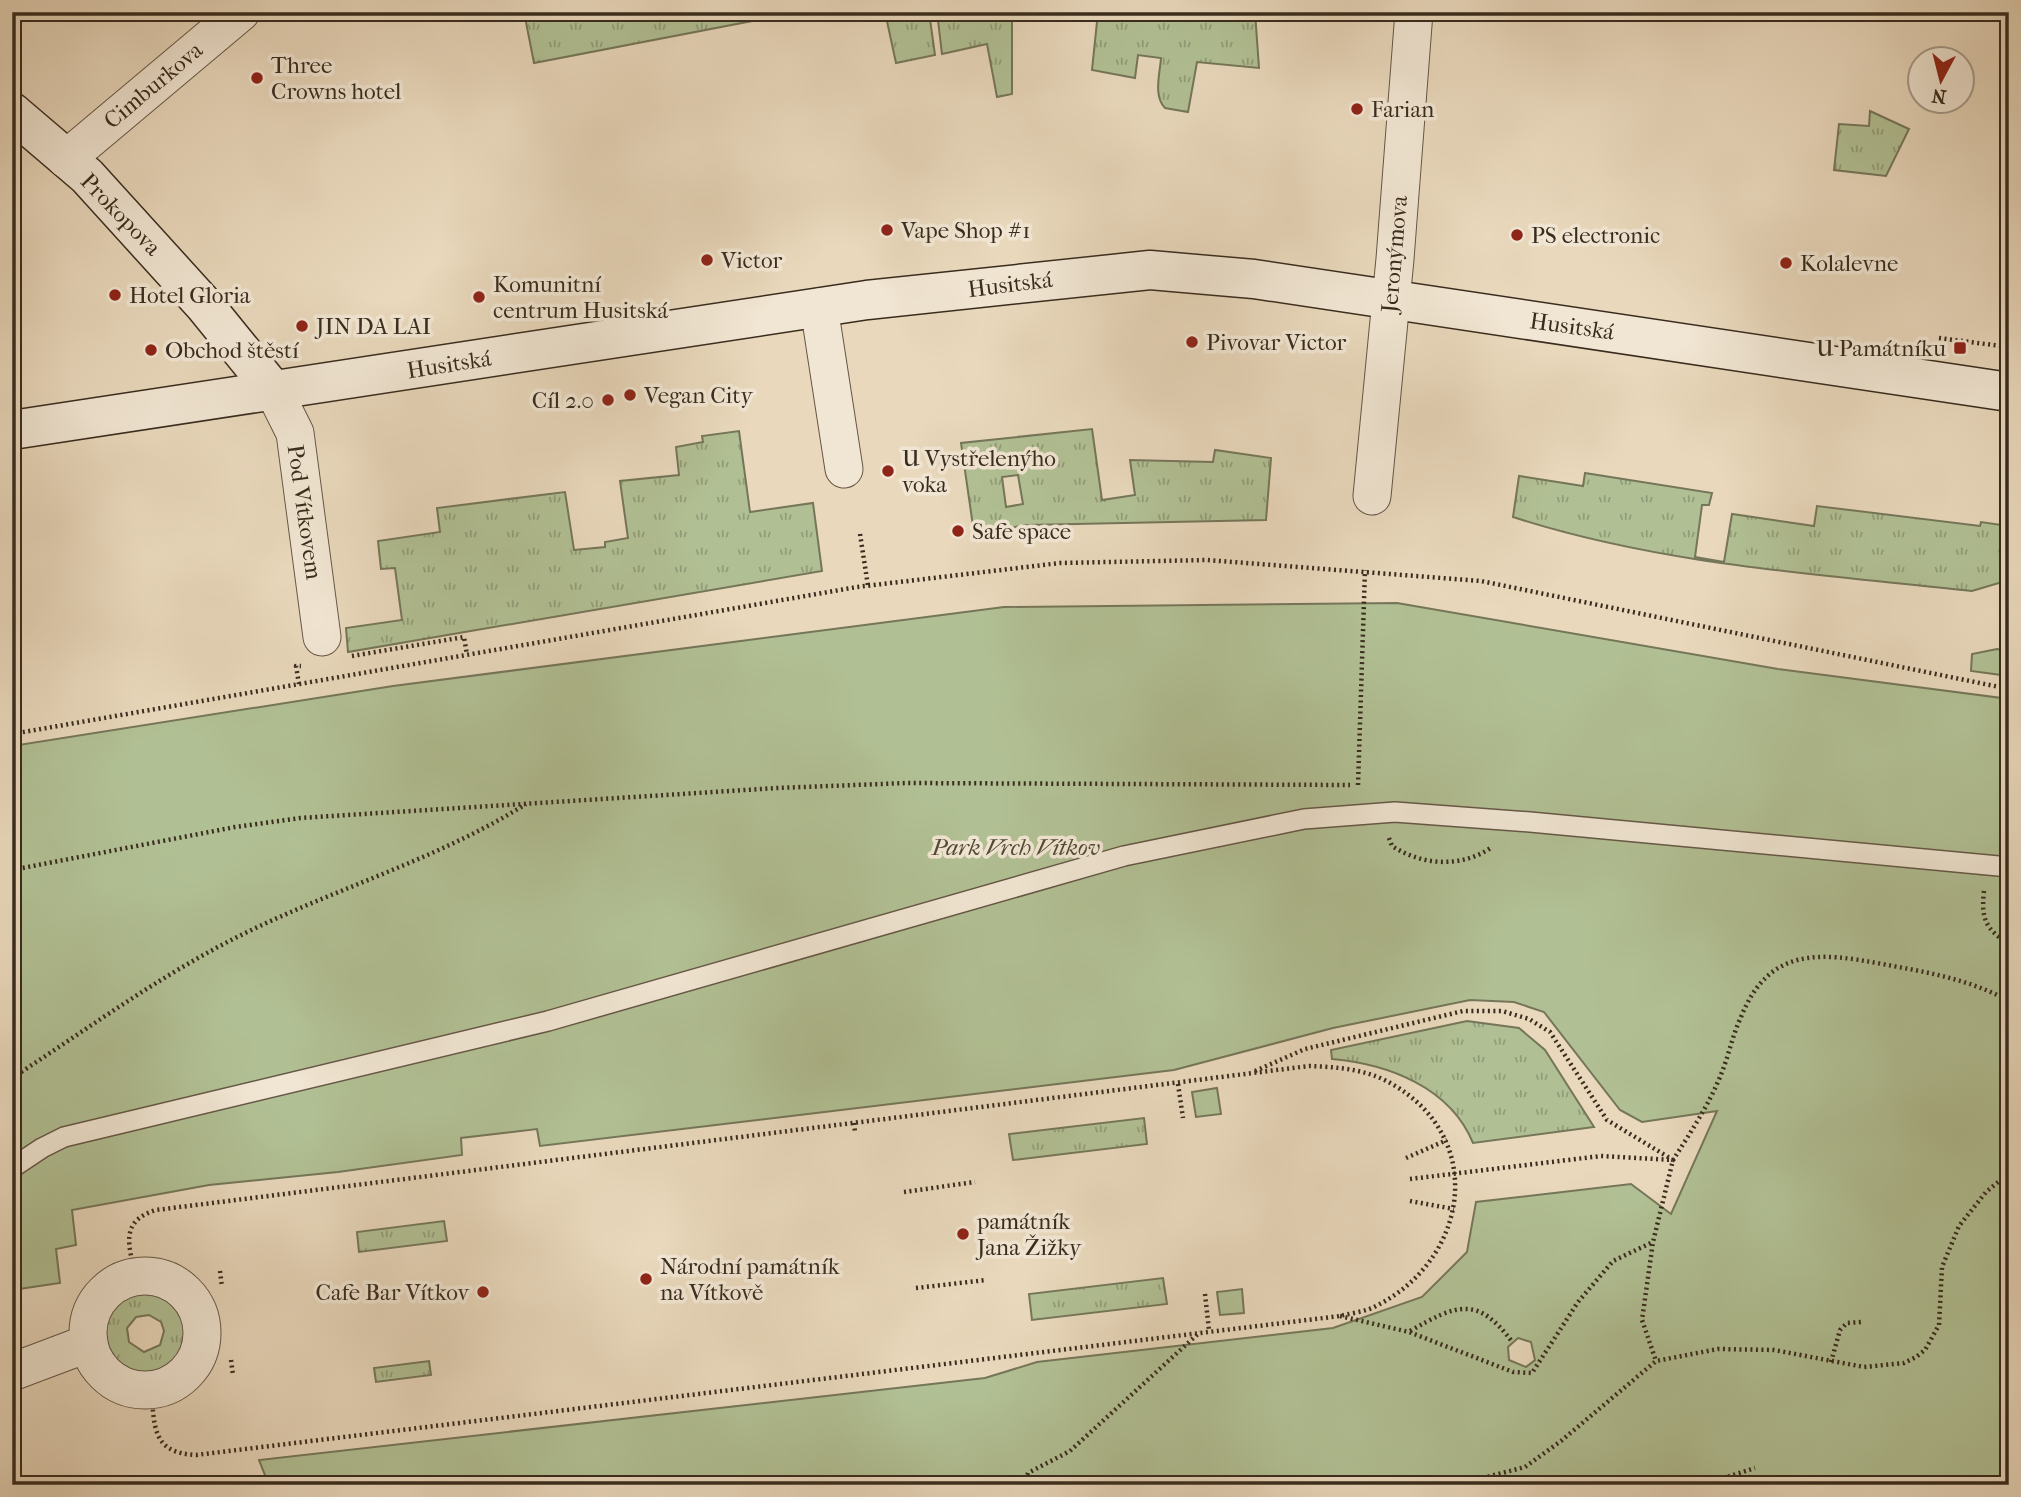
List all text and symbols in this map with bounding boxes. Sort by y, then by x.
street label: Cimburkova [99,36,208,134]
north arrow [1906,46,1976,116]
place label: Three Crowns hotel [271,52,402,105]
marker: Three Crowns hotel [249,70,265,86]
text: N [1930,84,1948,108]
place label: Farian [1371,96,1435,123]
marker: Farian [1349,101,1365,117]
street label: Prokopova [75,168,167,261]
street label: Jeronýmova [1376,194,1413,316]
place label: Vape Shop #1 [900,217,1030,244]
marker: Vape Shop #1 [879,222,895,238]
place label: PS electronic [1531,222,1660,249]
marker: PS electronic [1509,227,1525,243]
place label: Victor [720,247,782,274]
place label: Kolalevne [1800,250,1898,277]
marker: Victor [699,252,715,268]
marker: Kolalevne [1778,255,1794,271]
street label: Husitská [966,266,1054,303]
place label: Komunitní centrum Husitská [493,271,668,324]
place label: Hotel Gloria [129,282,251,309]
marker: Hotel Gloria [107,287,123,303]
marker: Komunitní centrum Husitská [471,289,487,305]
street label: Husitská [1528,307,1616,346]
place label: JIN DA LAI [314,313,431,340]
marker: JIN DA LAI [294,318,310,334]
place label: Pivovar Victor [1206,329,1347,356]
marker: Pivovar Victor [1184,334,1200,350]
place label: U Památníku [1816,335,1946,362]
place label: Obchod štěstí [165,337,299,364]
marker: U Památníku [1952,340,1968,356]
marker: Obchod štěstí [143,342,159,358]
street label: Husitská [405,344,494,384]
place label: Vegan City [643,382,753,409]
place label: Cíl 2.0 [532,387,594,414]
marker: Vegan City [622,387,638,403]
marker: Cíl 2.0 [600,392,616,408]
street label: Pod Vítkovem [282,443,327,581]
place label: U Vystřelenýho voka [902,445,1056,498]
marker: U Vystřelenýho voka [880,463,896,479]
place label: Safe space [972,518,1071,545]
marker: Safe space [950,523,966,539]
park label: Park Vrch Vítkov [931,834,1100,861]
place label: památník Jana Žižky [975,1208,1082,1261]
marker: památník Jana Žižky [955,1226,971,1242]
place label: Národní památník na Vítkově [660,1253,841,1306]
marker: Národní památník na Vítkově [638,1271,654,1287]
place label: Cafe Bar Vítkov [315,1279,470,1306]
marker: Cafe Bar Vítkov [475,1284,491,1300]

